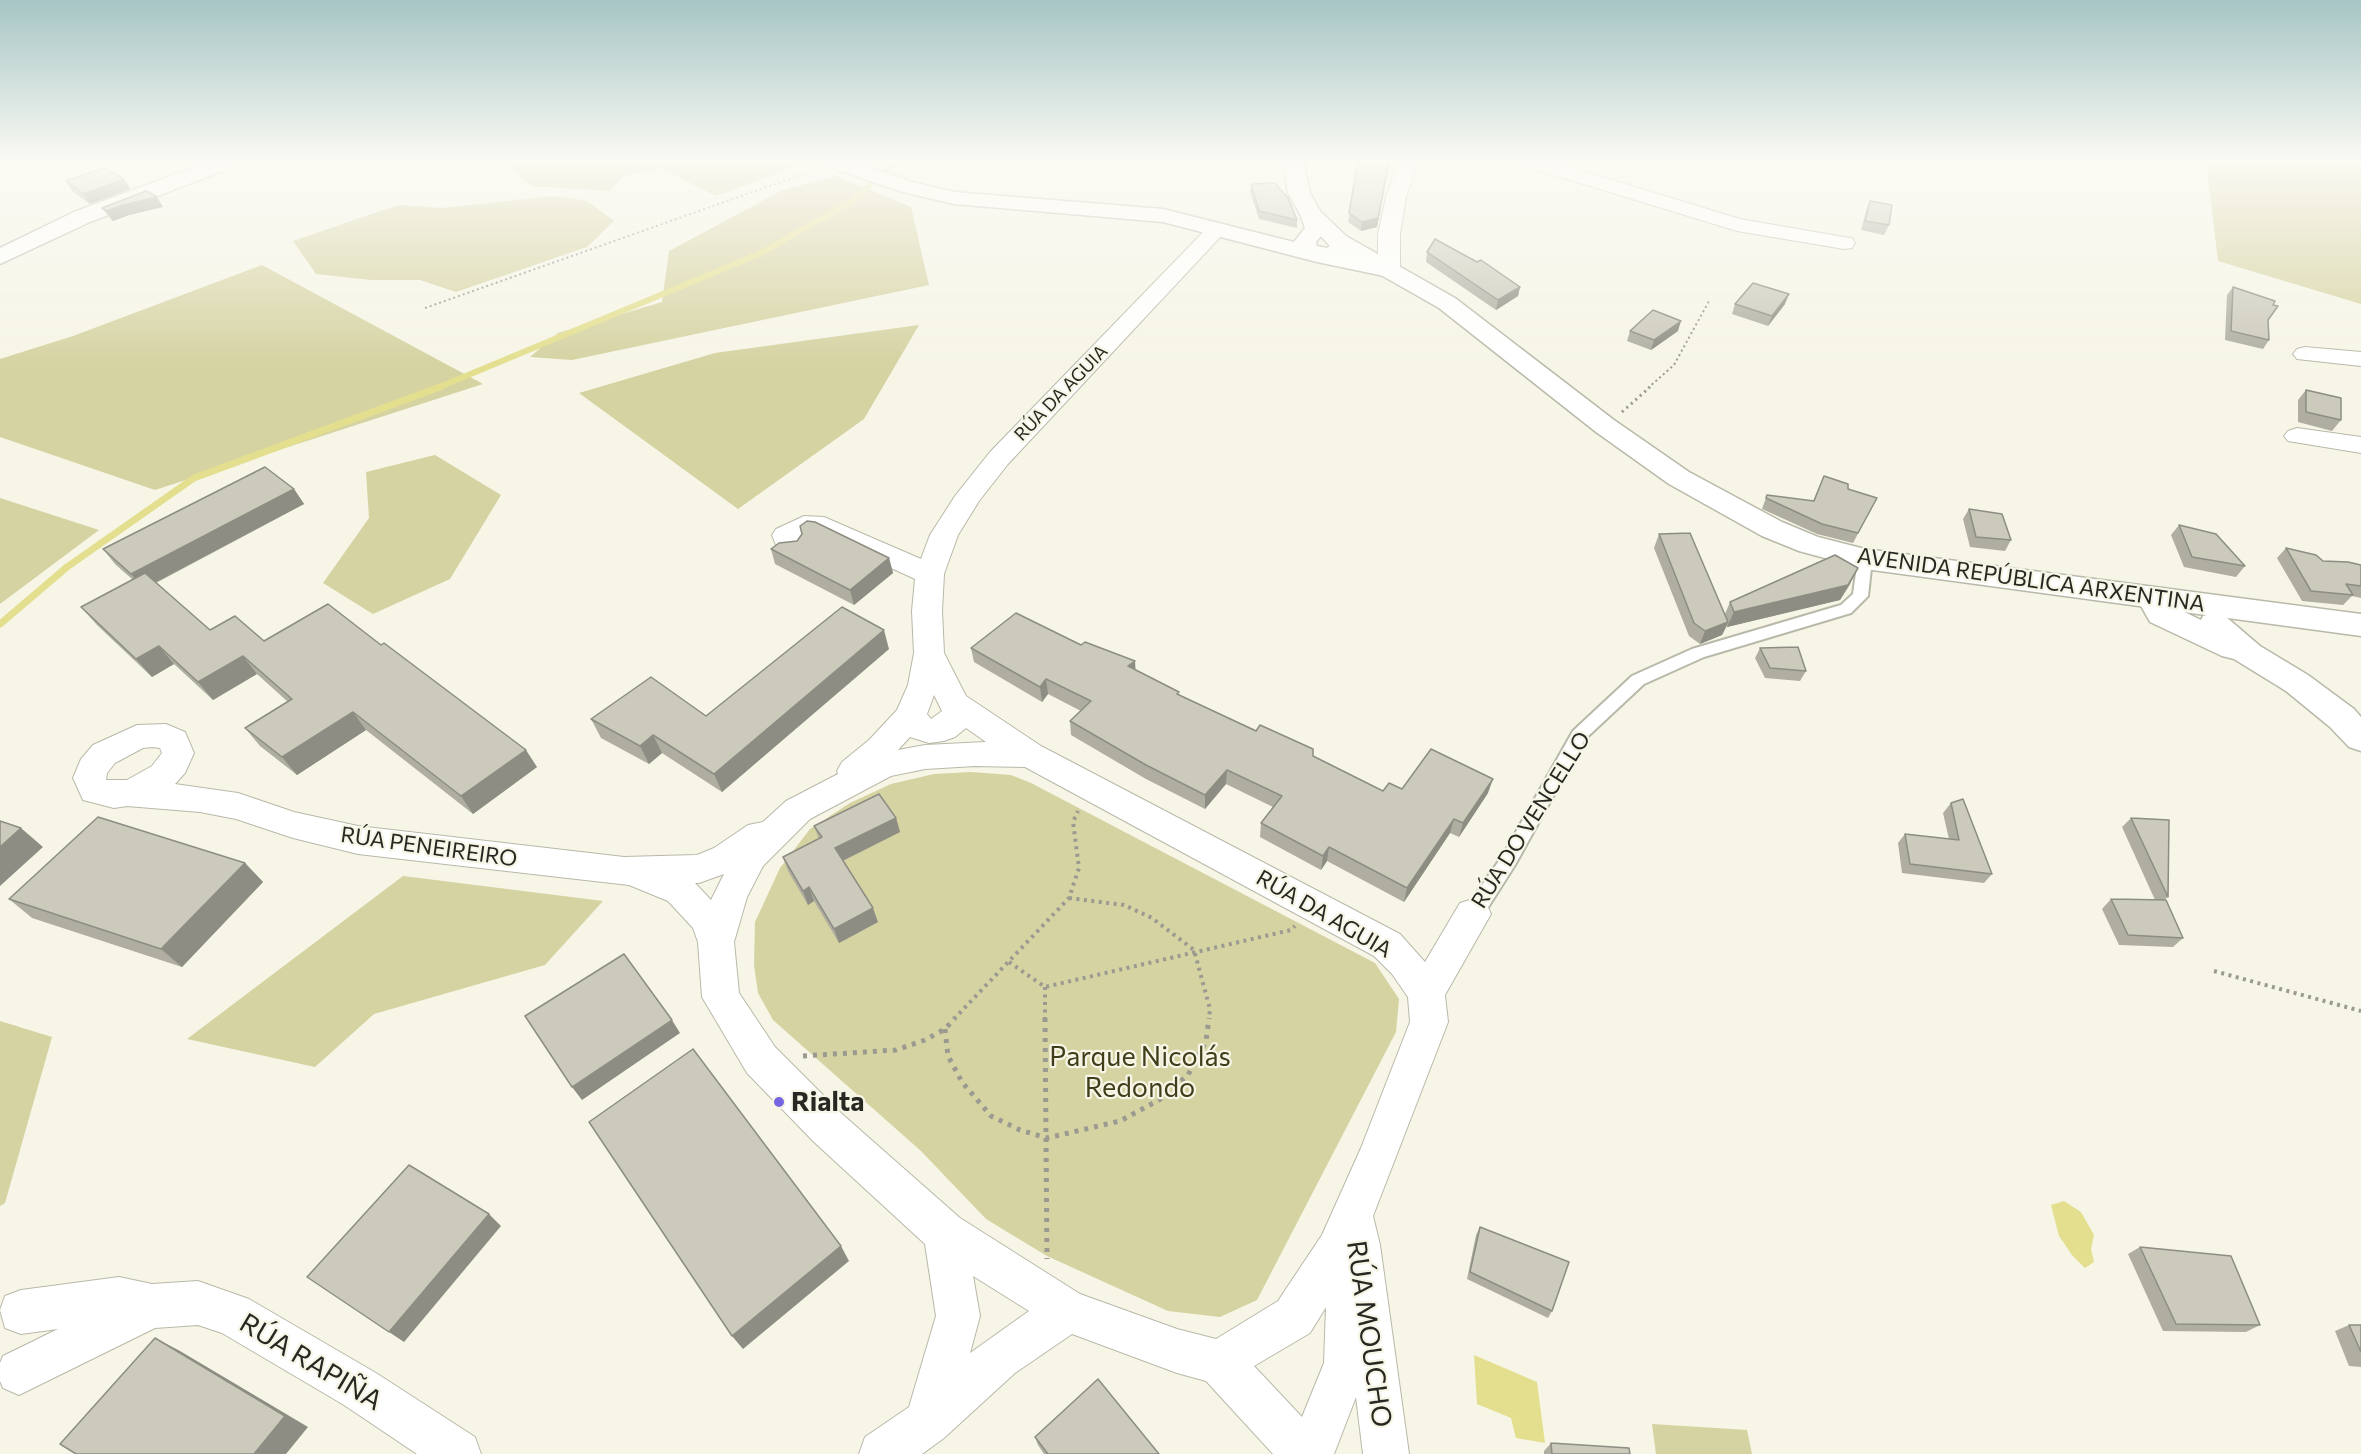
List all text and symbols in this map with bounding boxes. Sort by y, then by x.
street label: RÚA DA AGUIA [1010,341,1112,445]
street label: AVENIDA REPÚBLICA ARXENTINA [1855,543,2207,617]
street label: RÚA DO VENCELLO [1466,727,1596,913]
street label: RÚA PENEIREIRO [339,822,519,872]
street label: RÚA DA AGUIA [1252,865,1396,963]
park label: Parque Nicolás Redondo [1049,1041,1231,1104]
place label: Rialta [791,1086,864,1118]
marker: Rialta [772,1095,786,1109]
street label: RÚA MOUCHO [1340,1239,1398,1429]
street label: RÚA RAPIÑA [234,1307,388,1417]

